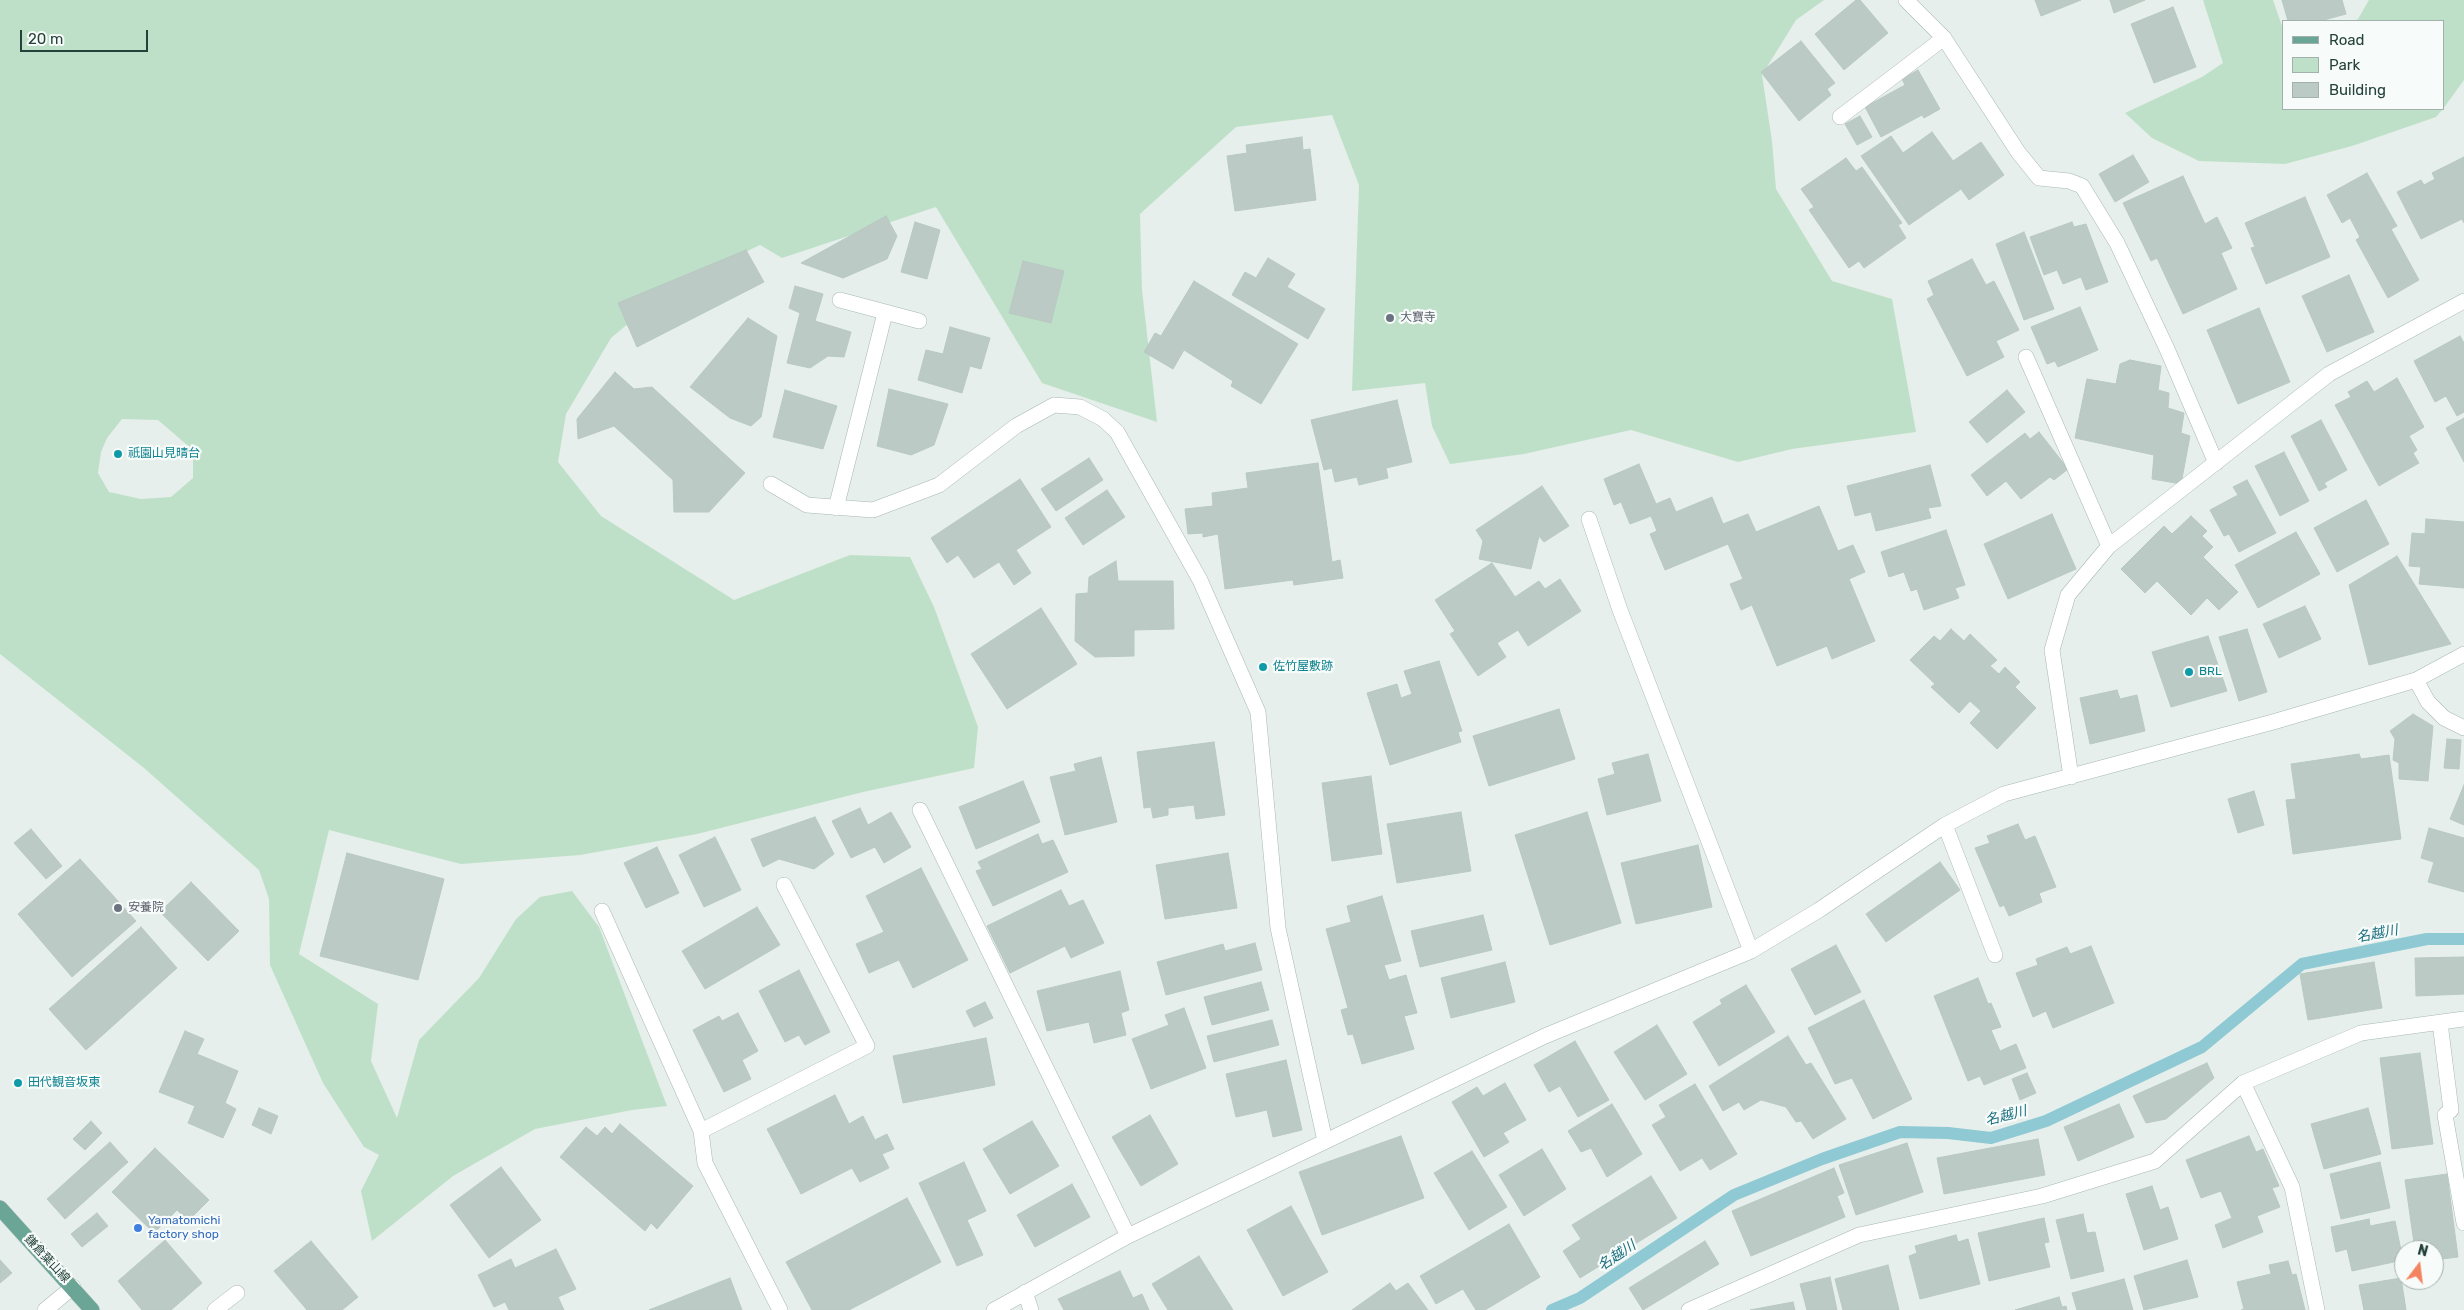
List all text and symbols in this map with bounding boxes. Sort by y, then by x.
scale bar [22,20,150,52]
legend [2282,20,2444,110]
text: 20 m [28,30,63,48]
text: Road [2329,31,2365,49]
text: Park [2329,56,2360,74]
text: Building [2329,81,2386,99]
place label: 大寶寺 [1400,311,1436,325]
marker: 大寶寺 [1384,312,1396,324]
place label: 祇園山見晴台 [128,447,200,461]
marker: 祇園山見晴台 [112,448,124,460]
place label: 佐竹屋敷跡 [1273,660,1333,674]
marker: 佐竹屋敷跡 [1257,661,1269,673]
place label: BRL [2199,665,2222,679]
marker: BRL [2183,666,2195,678]
place label: 安養院 [128,901,164,915]
marker: 安養院 [112,902,124,914]
water label: 名越川 [2355,922,2399,946]
place label: 田代観音坂東 [28,1076,100,1090]
marker: 田代観音坂東 [12,1077,24,1089]
water label: 名越川 [1984,1103,2028,1129]
place label: Yamatomichi factory shop [148,1214,220,1242]
marker: Yamatomichi factory shop [132,1222,144,1234]
street label: 鎌倉葉山線 [21,1232,73,1286]
water label: 名越川 [1595,1237,1639,1275]
north arrow [2394,1240,2444,1290]
text: N [2416,1241,2430,1261]

